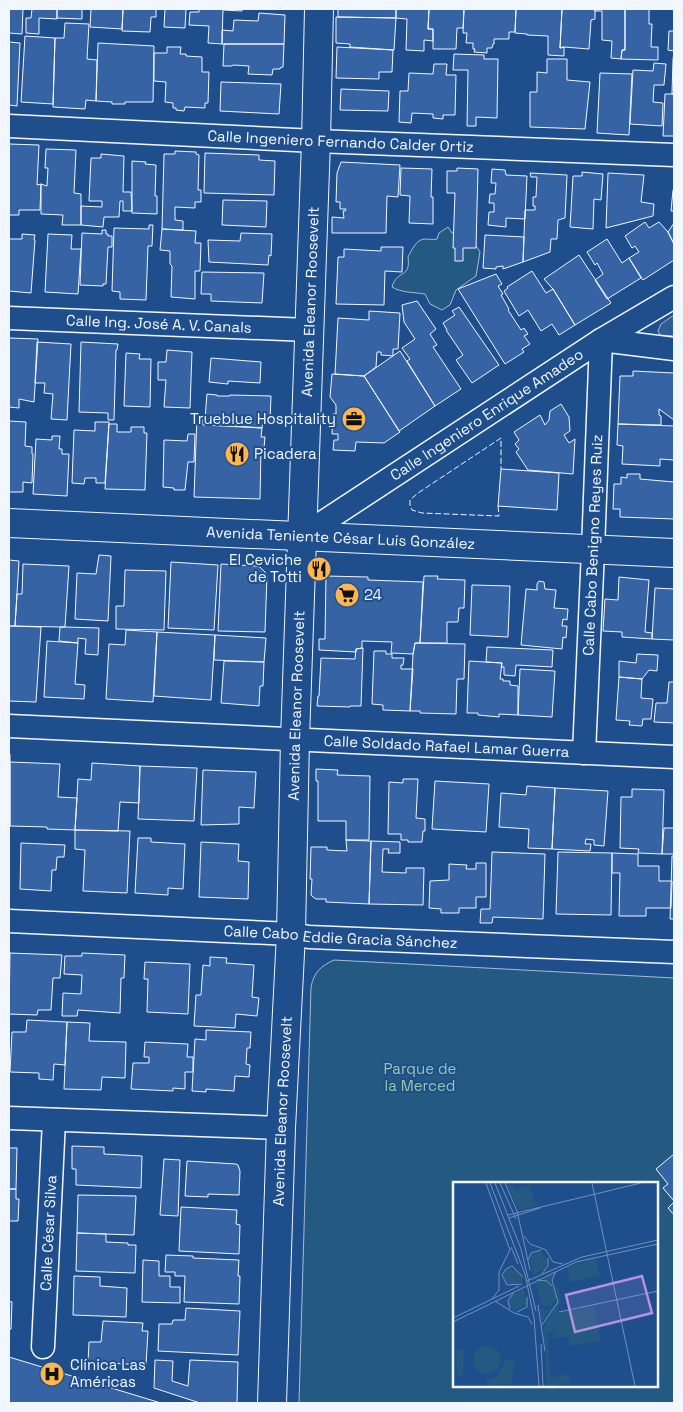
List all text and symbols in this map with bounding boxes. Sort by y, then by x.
street label: Calle Ingeniero Fernando Calder Ortiz [207,126,474,156]
street label: Avenida Eleanor Roosevelt [297,206,323,397]
street label: Calle Ing. José A. V. Canals [66,310,252,337]
street label: Calle Ingeniero Enrique Amadeo [386,344,587,485]
office icon: Trueblue Hospitality [341,406,367,432]
place label: Trueblue Hospitality [190,409,336,428]
street label: Calle Cabo Benigno Reyes Ruiz [578,434,606,656]
restaurant icon: Picadera [224,441,250,467]
place label: Picadera [254,444,317,463]
street label: Avenida Teniente César Luis González [206,522,476,553]
place label: El Ceviche de Totti [229,550,302,586]
restaurant icon: El Ceviche de Totti [306,556,332,582]
supermarket icon: 24 [334,582,360,608]
place label: 24 [364,585,382,604]
street label: Avenida Eleanor Roosevelt [284,610,309,801]
street label: Calle Soldado Rafael Lamar Guerra [323,731,570,761]
street label: Calle Cabo Eddie Gracia Sánchez [223,921,458,952]
street label: Avenida Eleanor Roosevelt [268,1015,296,1207]
park label: Parque de la Merced [384,1059,457,1095]
street label: Calle César Silva [36,1174,60,1292]
inset map [453,1182,658,1387]
place label: Clínica Las Américas [70,1355,146,1391]
hospital icon: Clínica Las Américas [39,1361,65,1387]

